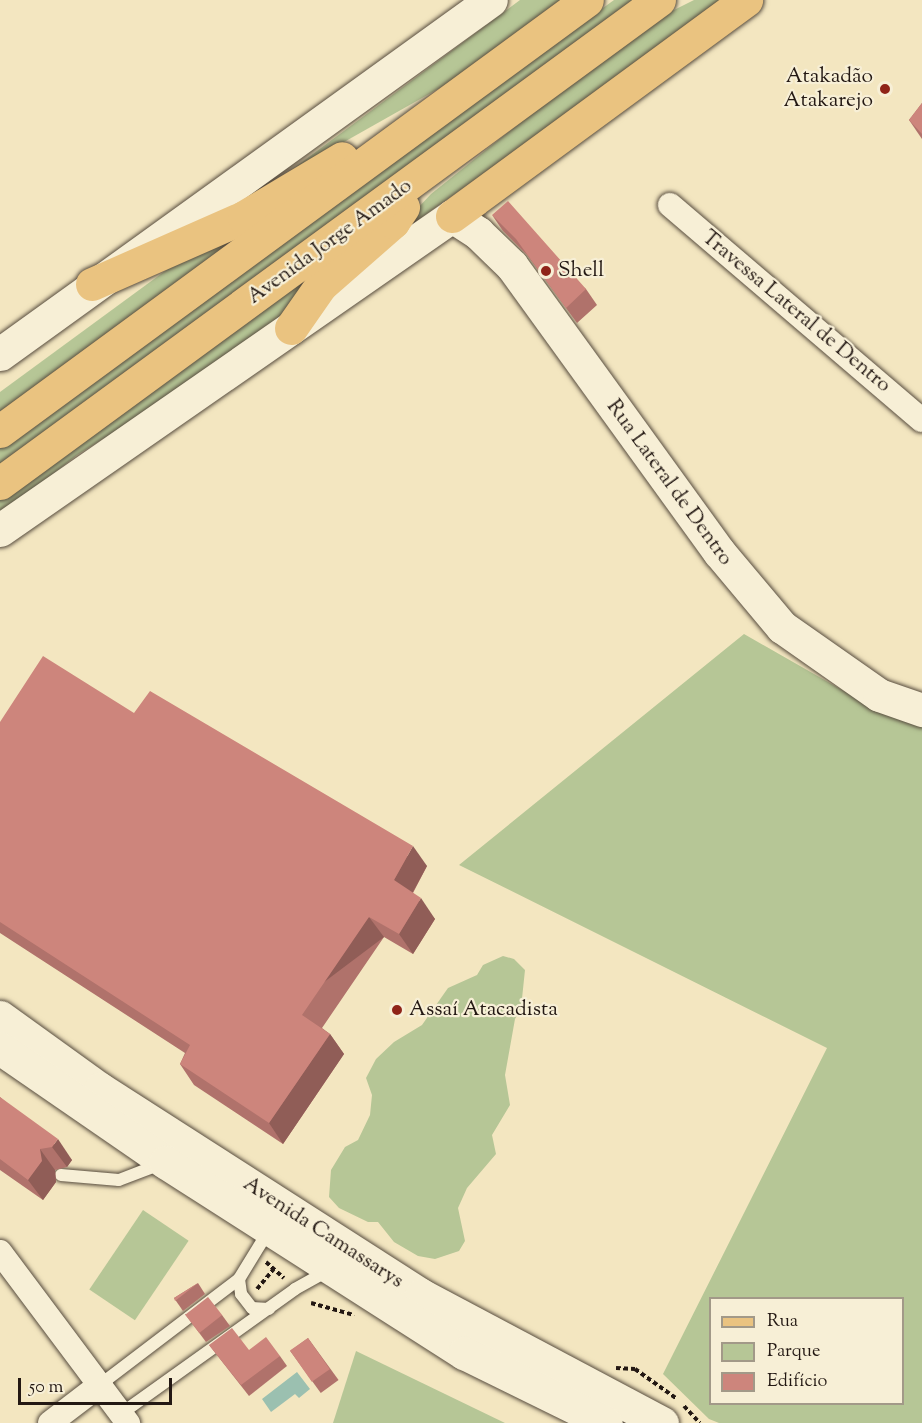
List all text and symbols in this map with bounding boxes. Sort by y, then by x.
place label: Atakadão Atakarejo [784,64,873,114]
marker: Atakadão Atakarejo [878,82,892,96]
street label: Avenida Jorge Amado [243,174,417,310]
street label: Travessa Lateral de Dentro [696,226,896,398]
place label: Shell [558,258,604,284]
marker: Shell [539,264,553,278]
street label: Rua Lateral de Dentro [600,395,738,571]
place label: Assaí Atacadista [409,997,558,1023]
marker: Assaí Atacadista [390,1003,404,1017]
street label: Avenida Camassarys [238,1172,408,1294]
legend [709,1297,904,1405]
text: Rua [767,1309,798,1335]
text: Parque [767,1339,820,1365]
scale bar [21,1366,176,1404]
text: Edifício [767,1369,827,1395]
text: 50 m [29,1375,63,1401]

